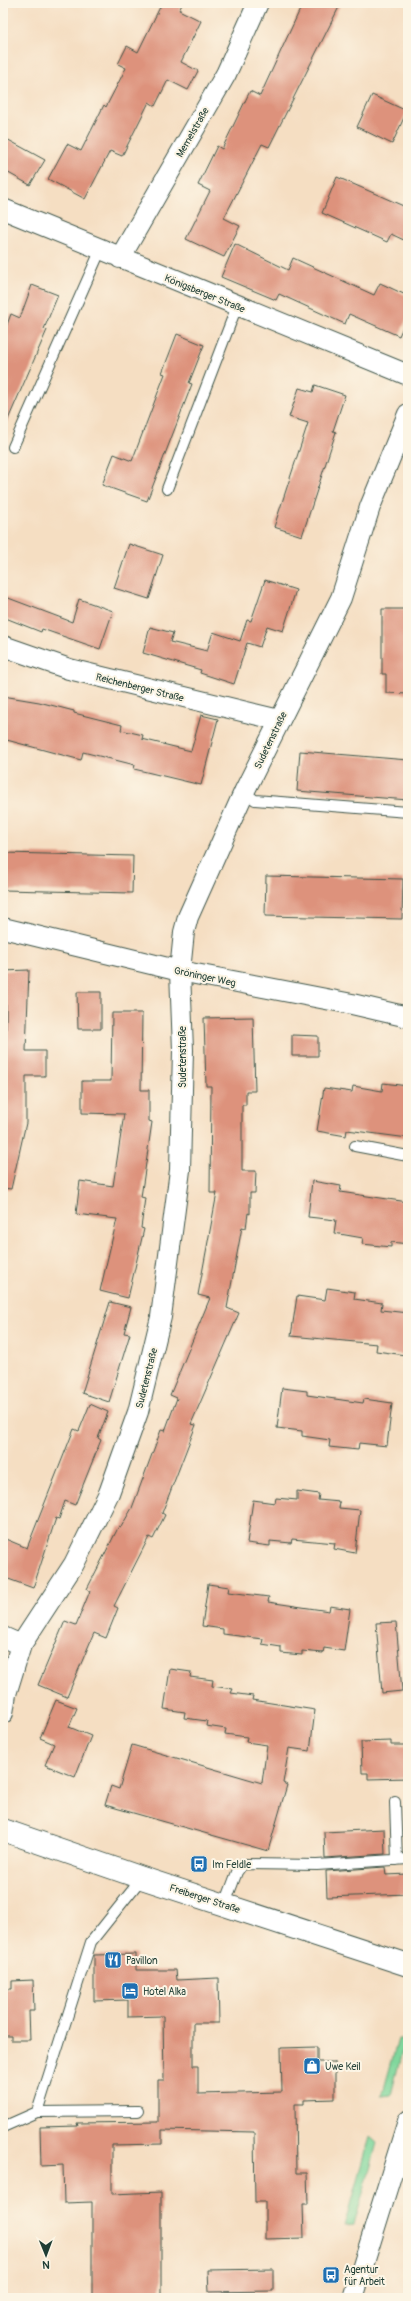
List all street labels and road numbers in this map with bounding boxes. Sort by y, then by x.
street label: Memelstraße [174,105,212,159]
street label: Königsberger Straße [163,272,247,316]
street label: Reichenberger Straße [95,671,185,705]
street label: Sudetenstraße [252,710,290,771]
street label: Gröninger Weg [173,965,237,989]
street label: Sudetenstraße [177,1026,189,1088]
street label: Sudetenstraße [134,1347,160,1410]
street label: Freiberger Straße [168,1882,242,1916]

